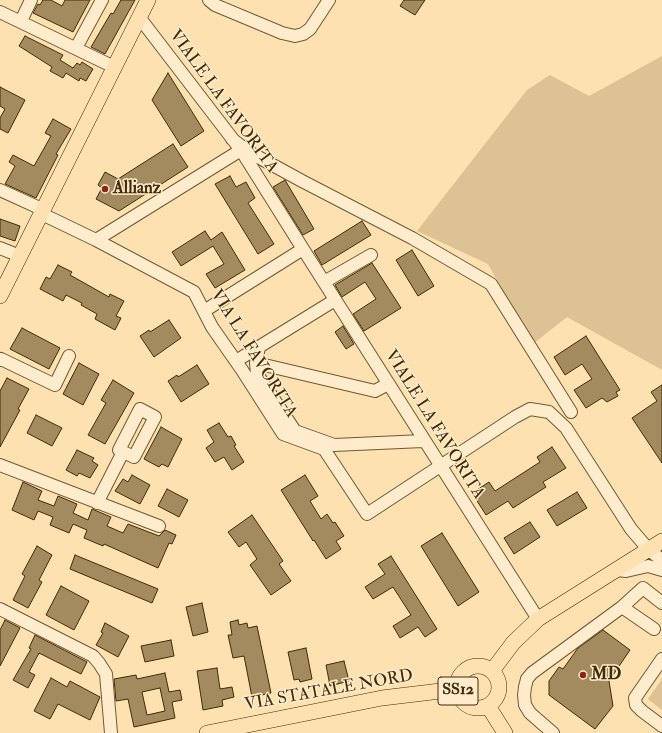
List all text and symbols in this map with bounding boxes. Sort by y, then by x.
street label: VIALE LA FAVORITA [164,26,282,178]
place label: Allianz [113,179,161,199]
marker: Allianz [100,184,110,194]
street label: VIA LA FAVORITA [205,286,301,422]
street label: VIALE LA FAVORITA [380,347,488,503]
place label: MD [591,665,621,685]
street label: VIA STATALE NORD [243,666,415,716]
marker: MD [578,670,588,680]
road number: SS12 [438,677,478,705]

